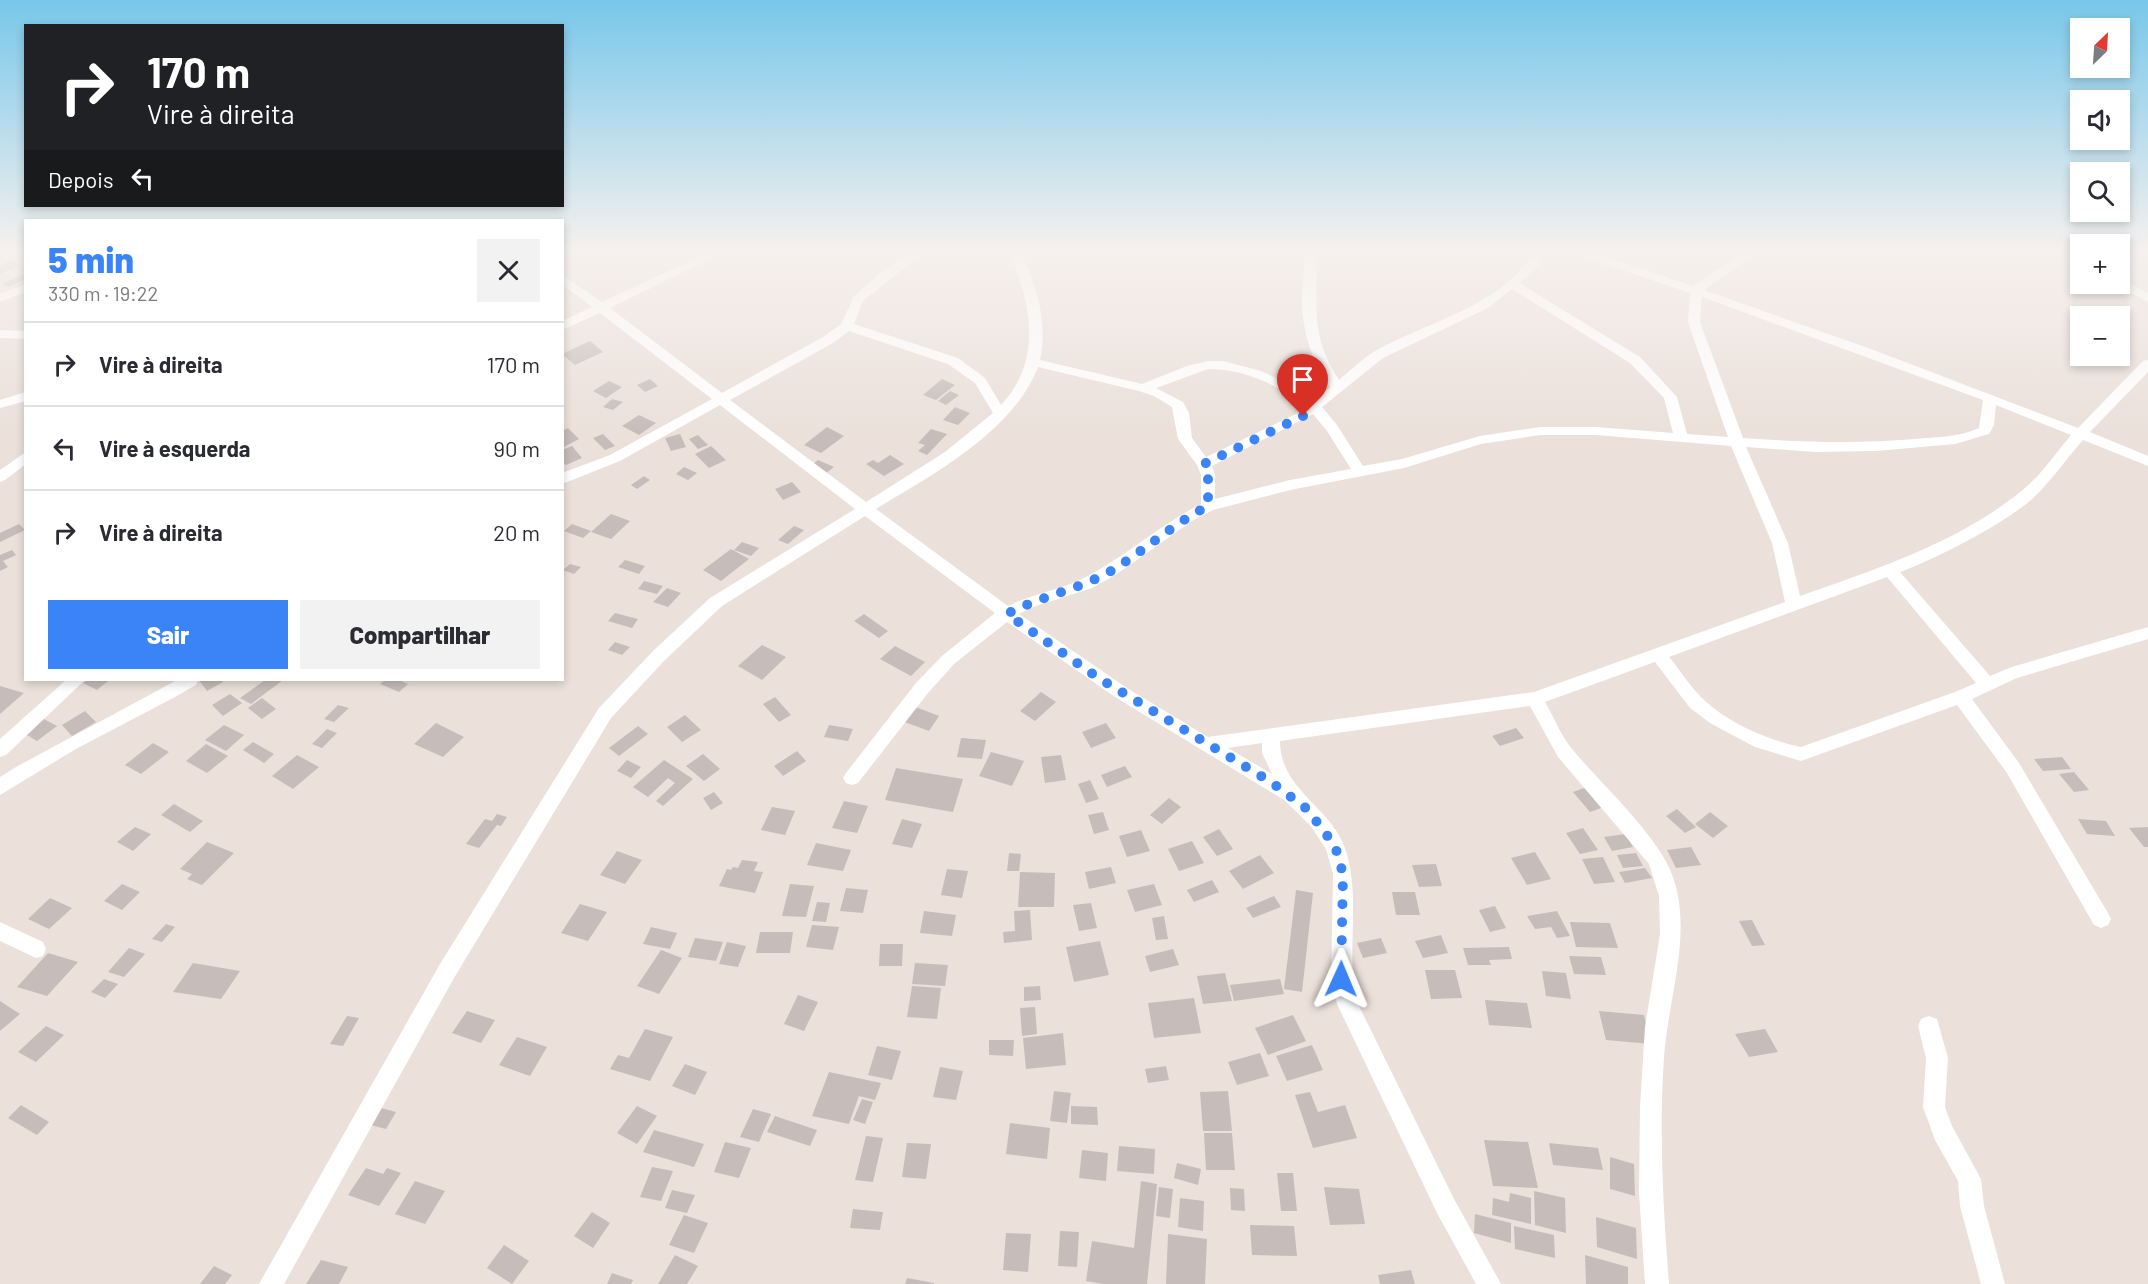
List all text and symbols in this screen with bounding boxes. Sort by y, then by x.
north arrow [2070,18,2130,78]
map controls [2070,18,2130,366]
text: 170 m [147,46,250,96]
icon: right [48,48,126,126]
button: sound [2070,90,2130,150]
text: Vire à direita [147,97,295,129]
icon: left [126,162,159,195]
button: search [2070,162,2130,222]
text: Depois [48,166,114,192]
button: + [2070,234,2130,294]
text: 5 min [48,237,134,280]
button: close [477,239,540,302]
text: 330 m · 19:22 [48,281,158,305]
button: − [2070,306,2130,366]
icon: right [48,348,81,381]
text: Vire à direita [99,351,223,377]
text: 170 m [487,351,540,377]
pin [1277,354,1328,416]
icon: arrive [1286,363,1319,396]
icon: left [48,432,81,465]
text: Vire à esquerda [99,435,250,461]
text: 90 m [494,435,540,461]
icon: right [48,516,81,549]
text: Vire à direita [99,519,223,545]
text: 20 m [493,519,540,545]
button: Sair [48,600,288,669]
button: Compartilhar [300,600,540,669]
position arrow [1309,947,1373,1011]

